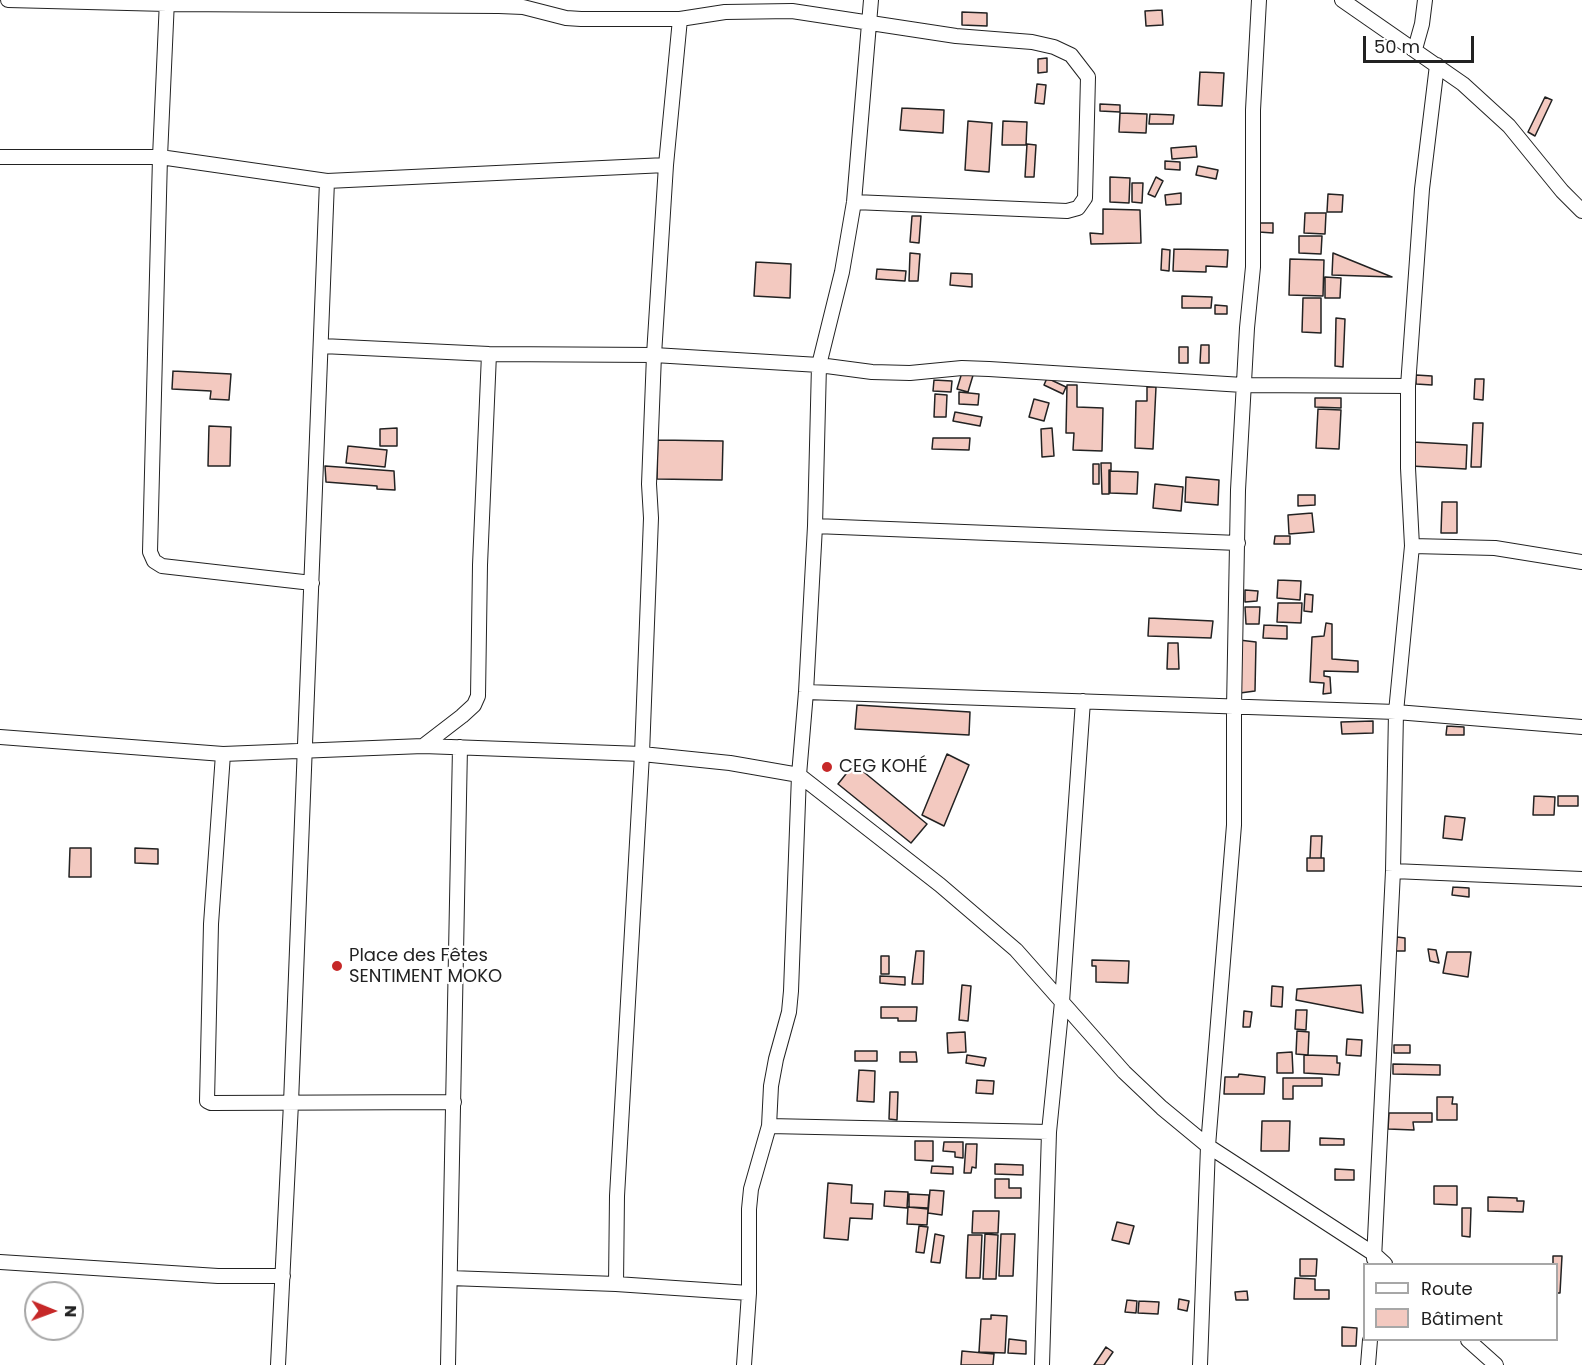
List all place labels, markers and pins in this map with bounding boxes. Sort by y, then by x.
place label: CEG KOHÉ [839,756,928,778]
marker: CEG KOHÉ [820,760,834,774]
place label: Place des Fêtes SENTIMENT MOKO [349,945,502,988]
marker: Place des Fêtes SENTIMENT MOKO [330,959,344,973]

